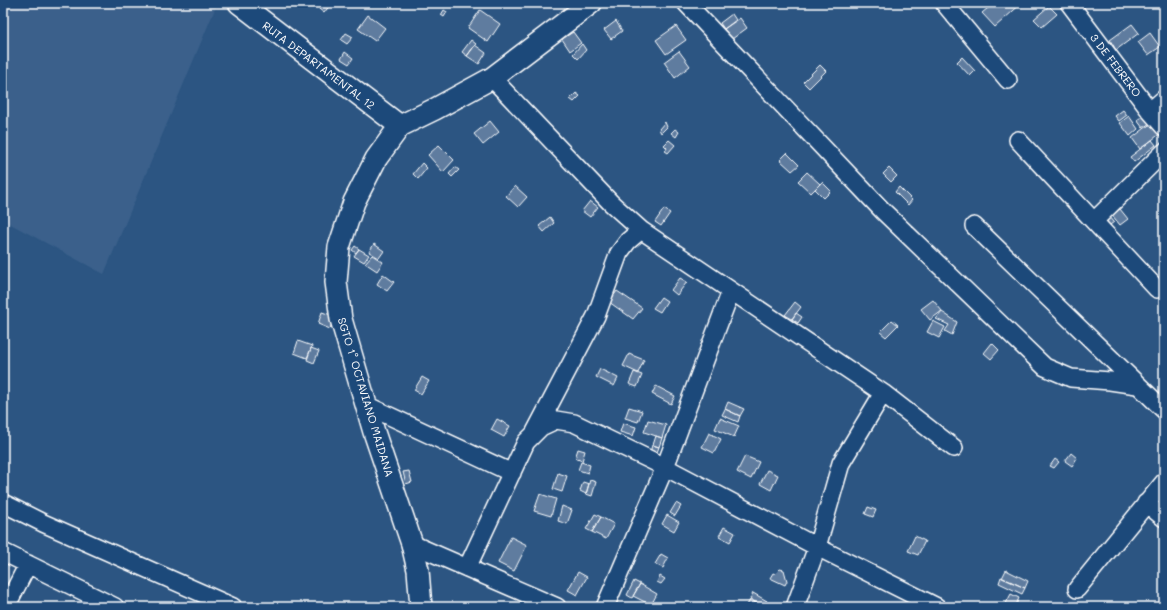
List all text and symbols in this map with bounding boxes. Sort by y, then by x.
street label: RUTA DEPARTAMENTAL 12 [260,18,378,112]
street label: 3 DE FEBRERO [1087,30,1145,100]
street label: SGTO 1° OCTAVIANO MAIDANA [335,315,397,479]

